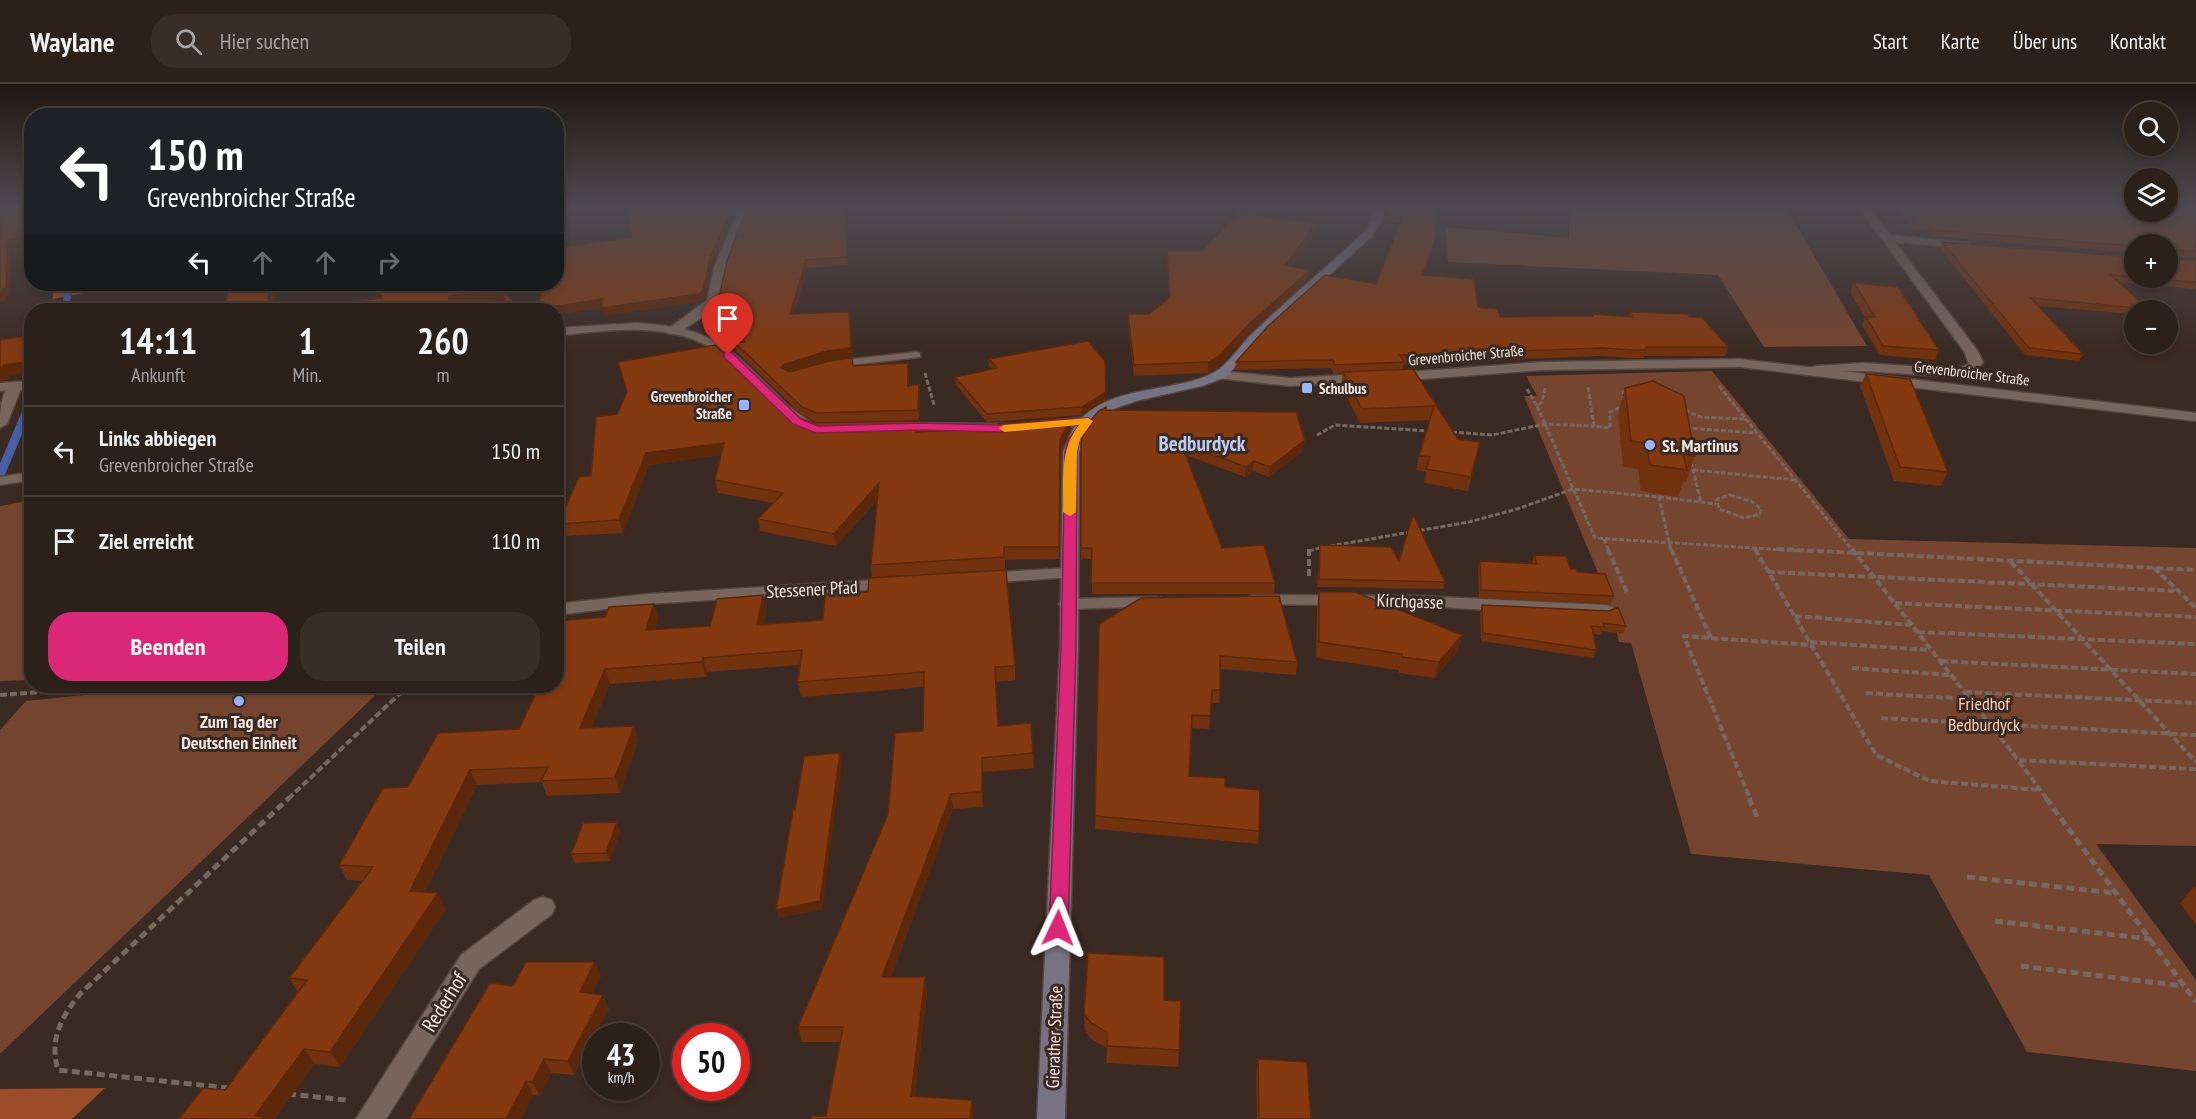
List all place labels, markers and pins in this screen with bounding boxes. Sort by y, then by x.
pin [702,293,753,355]
place label: Schulbus [1319,379,1367,398]
marker: Schulbus [1300,381,1314,395]
place label: Grevenbroicher Straße [651,387,733,423]
marker: Grevenbroicher Straße [737,398,751,412]
place label: St. Martinus [1662,434,1738,457]
marker: St. Martinus [1643,438,1657,452]
marker: Zum Tag der Deutschen Einheit [232,694,246,708]
place label: Zum Tag der Deutschen Einheit [181,710,298,754]

